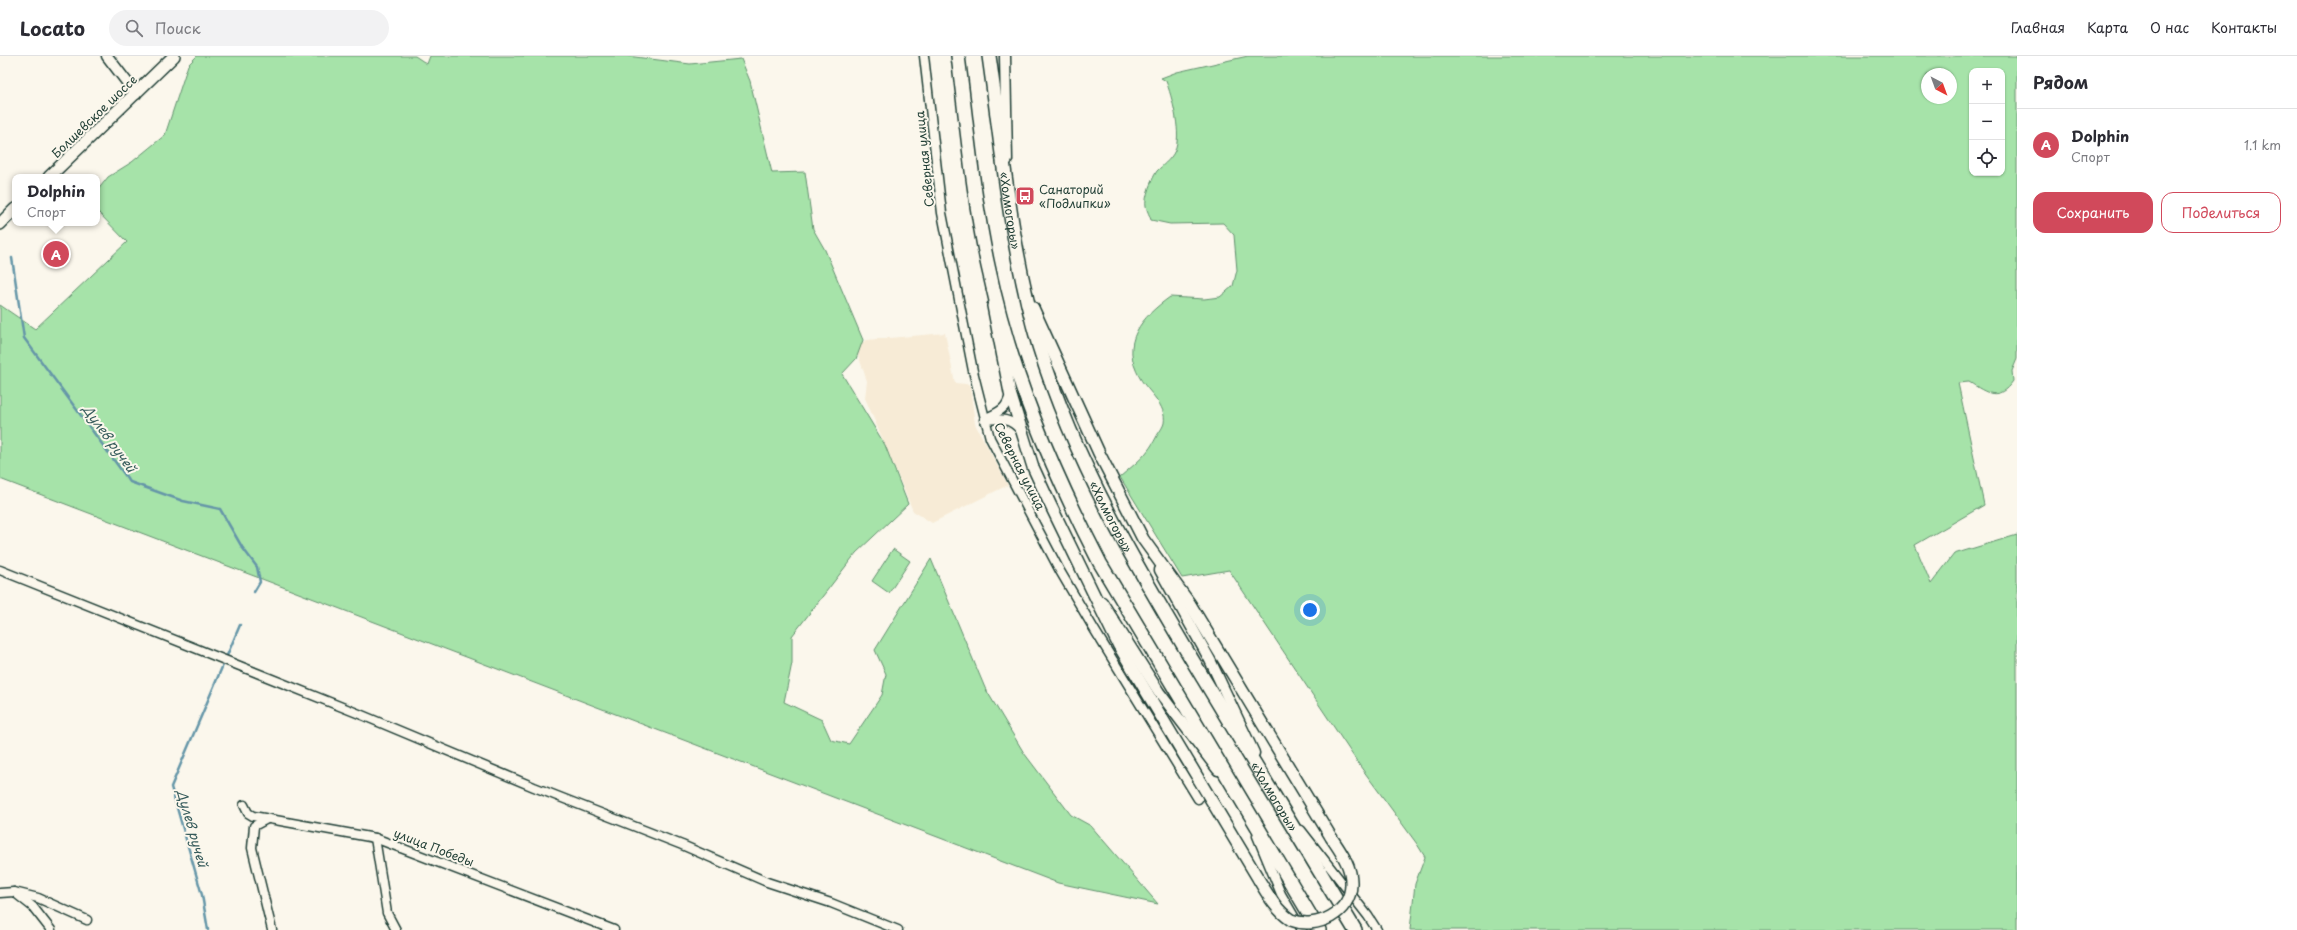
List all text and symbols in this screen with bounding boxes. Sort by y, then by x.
search box [109,10,389,46]
text: Locato [20,14,85,42]
text: Поиск [155,16,201,39]
icon: search [123,17,145,39]
text: Главная [2011,17,2065,38]
text: Карта [2087,17,2128,38]
text: О нас [2150,17,2189,38]
text: Контакты [2211,17,2277,38]
north arrow [1921,68,1957,104]
map controls [1969,68,2005,176]
button: + [1969,68,2005,104]
text: Рядом [2033,69,2088,95]
street label: Болшевское шоссе [47,70,141,162]
button: − [1969,104,2005,140]
street label: Северная улица [910,110,938,208]
text: Dolphin [2071,124,2129,147]
text: A [2041,135,2051,154]
text: 1.1 km [2244,135,2281,154]
button: locate [1969,140,2005,176]
text: Спорт [2071,147,2110,166]
street label: «Холмогоры» [995,171,1025,251]
popup [12,174,100,226]
text: Dolphin [27,179,85,202]
place label: Санаторий «Подлипки» [1039,180,1111,212]
bus stop icon: Санаторий «Подлипки» [1014,185,1036,207]
button: Сохранить [2033,192,2153,233]
button: Поделиться [2161,192,2281,233]
text: Спорт [27,202,66,221]
pin: A [43,239,69,269]
water label: Дулев ручей [78,400,142,477]
street label: Северная улица [990,419,1050,513]
street label: «Холмогоры» [1085,478,1137,556]
your location [1300,600,1320,620]
street label: «Холмогоры» [1246,758,1302,835]
water label: Дулев ручей [173,786,214,870]
street label: улица Победы [391,823,477,871]

